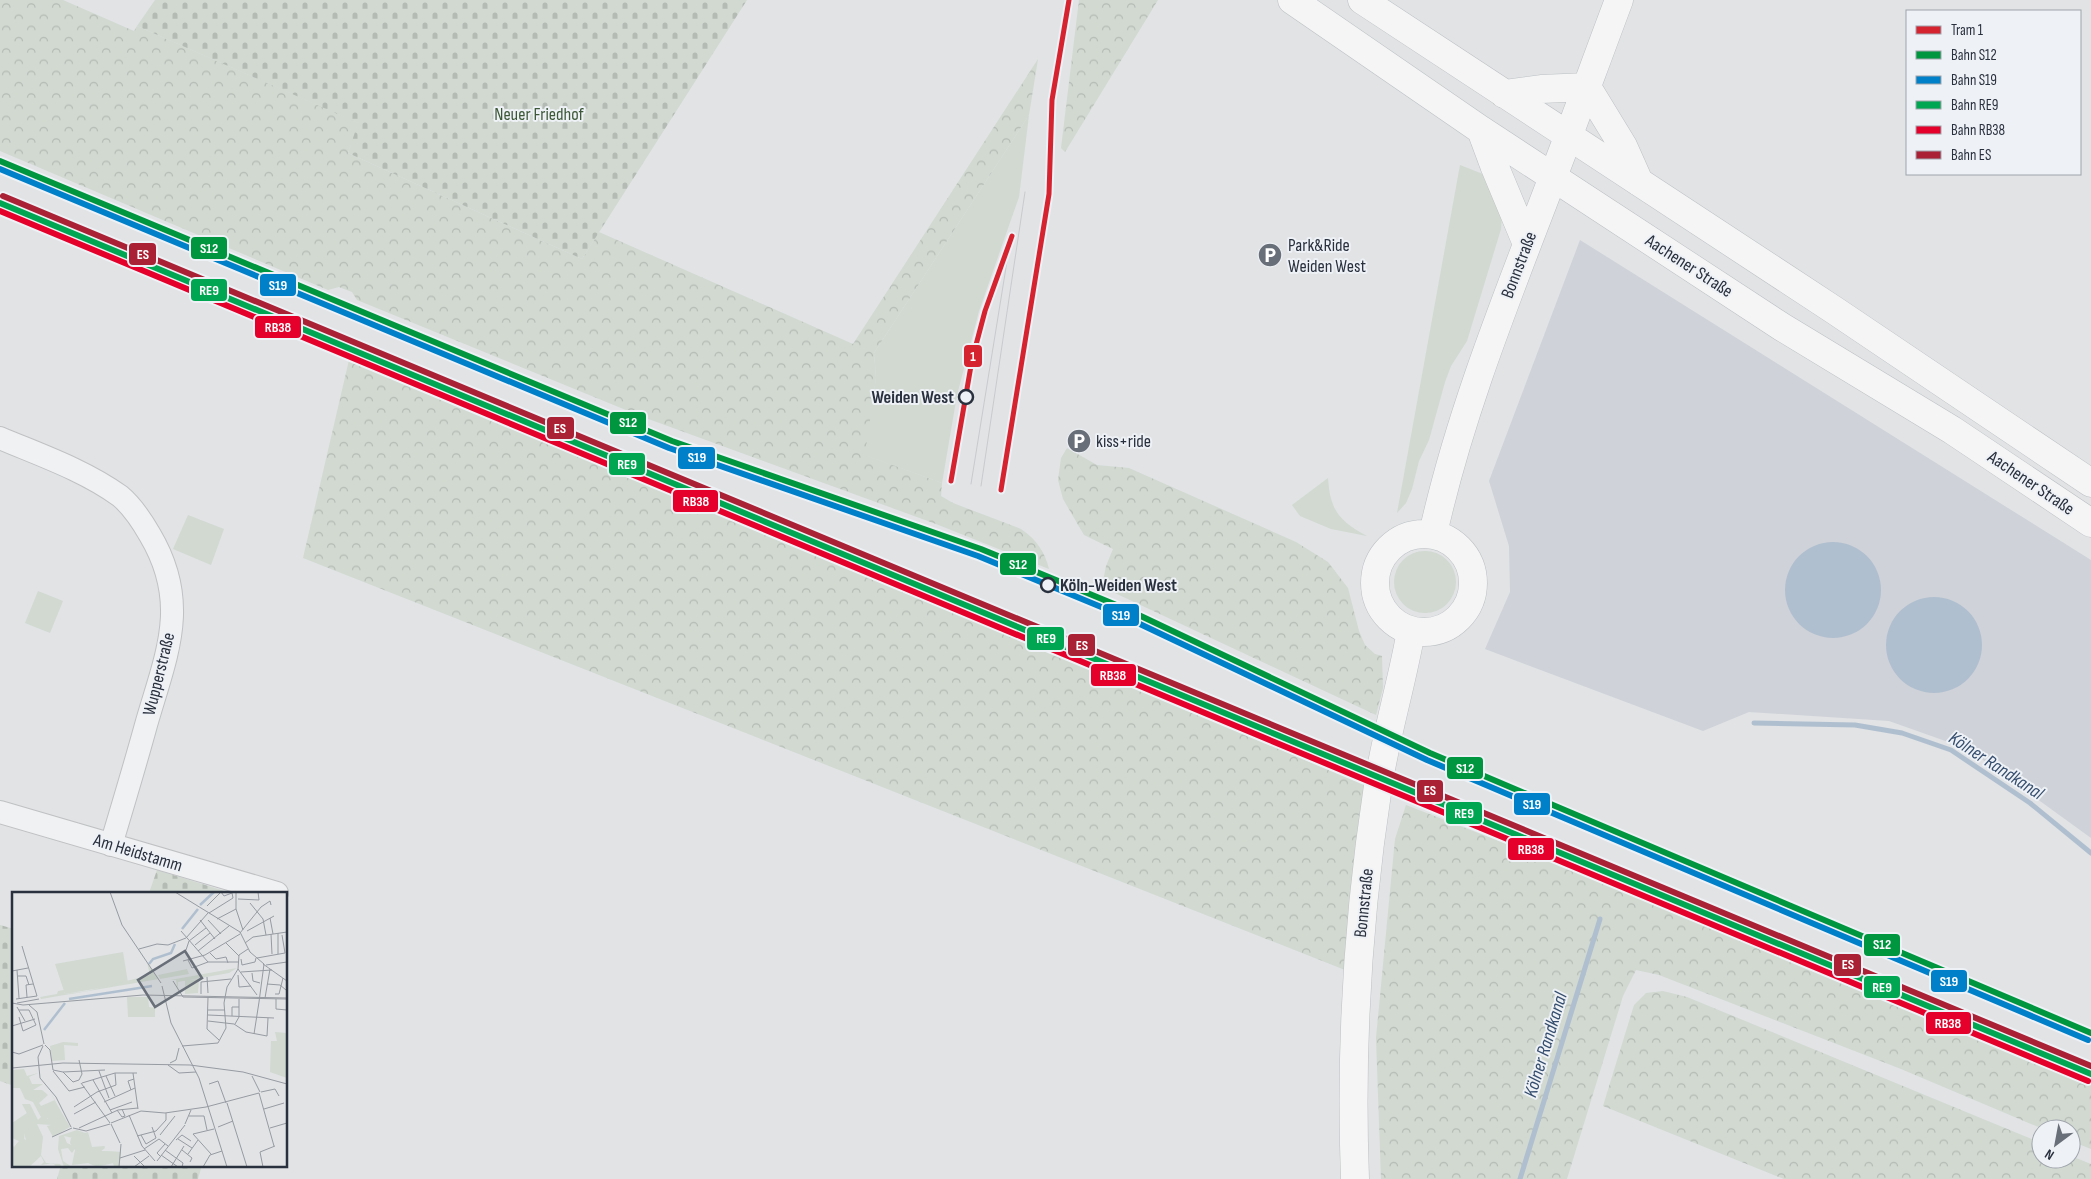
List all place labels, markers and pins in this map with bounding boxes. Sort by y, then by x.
place label: Park&Ride Weiden West [1288,235,1366,277]
parking icon: Park&Ride Weiden West [1257,242,1283,268]
place label: Weiden West [871,387,954,408]
marker: Weiden West [958,389,974,405]
parking icon: kiss+ride [1066,428,1092,454]
place label: kiss+ride [1096,431,1151,452]
place label: Köln-Weiden West [1060,575,1177,596]
marker: Köln-Weiden West [1040,577,1056,593]

